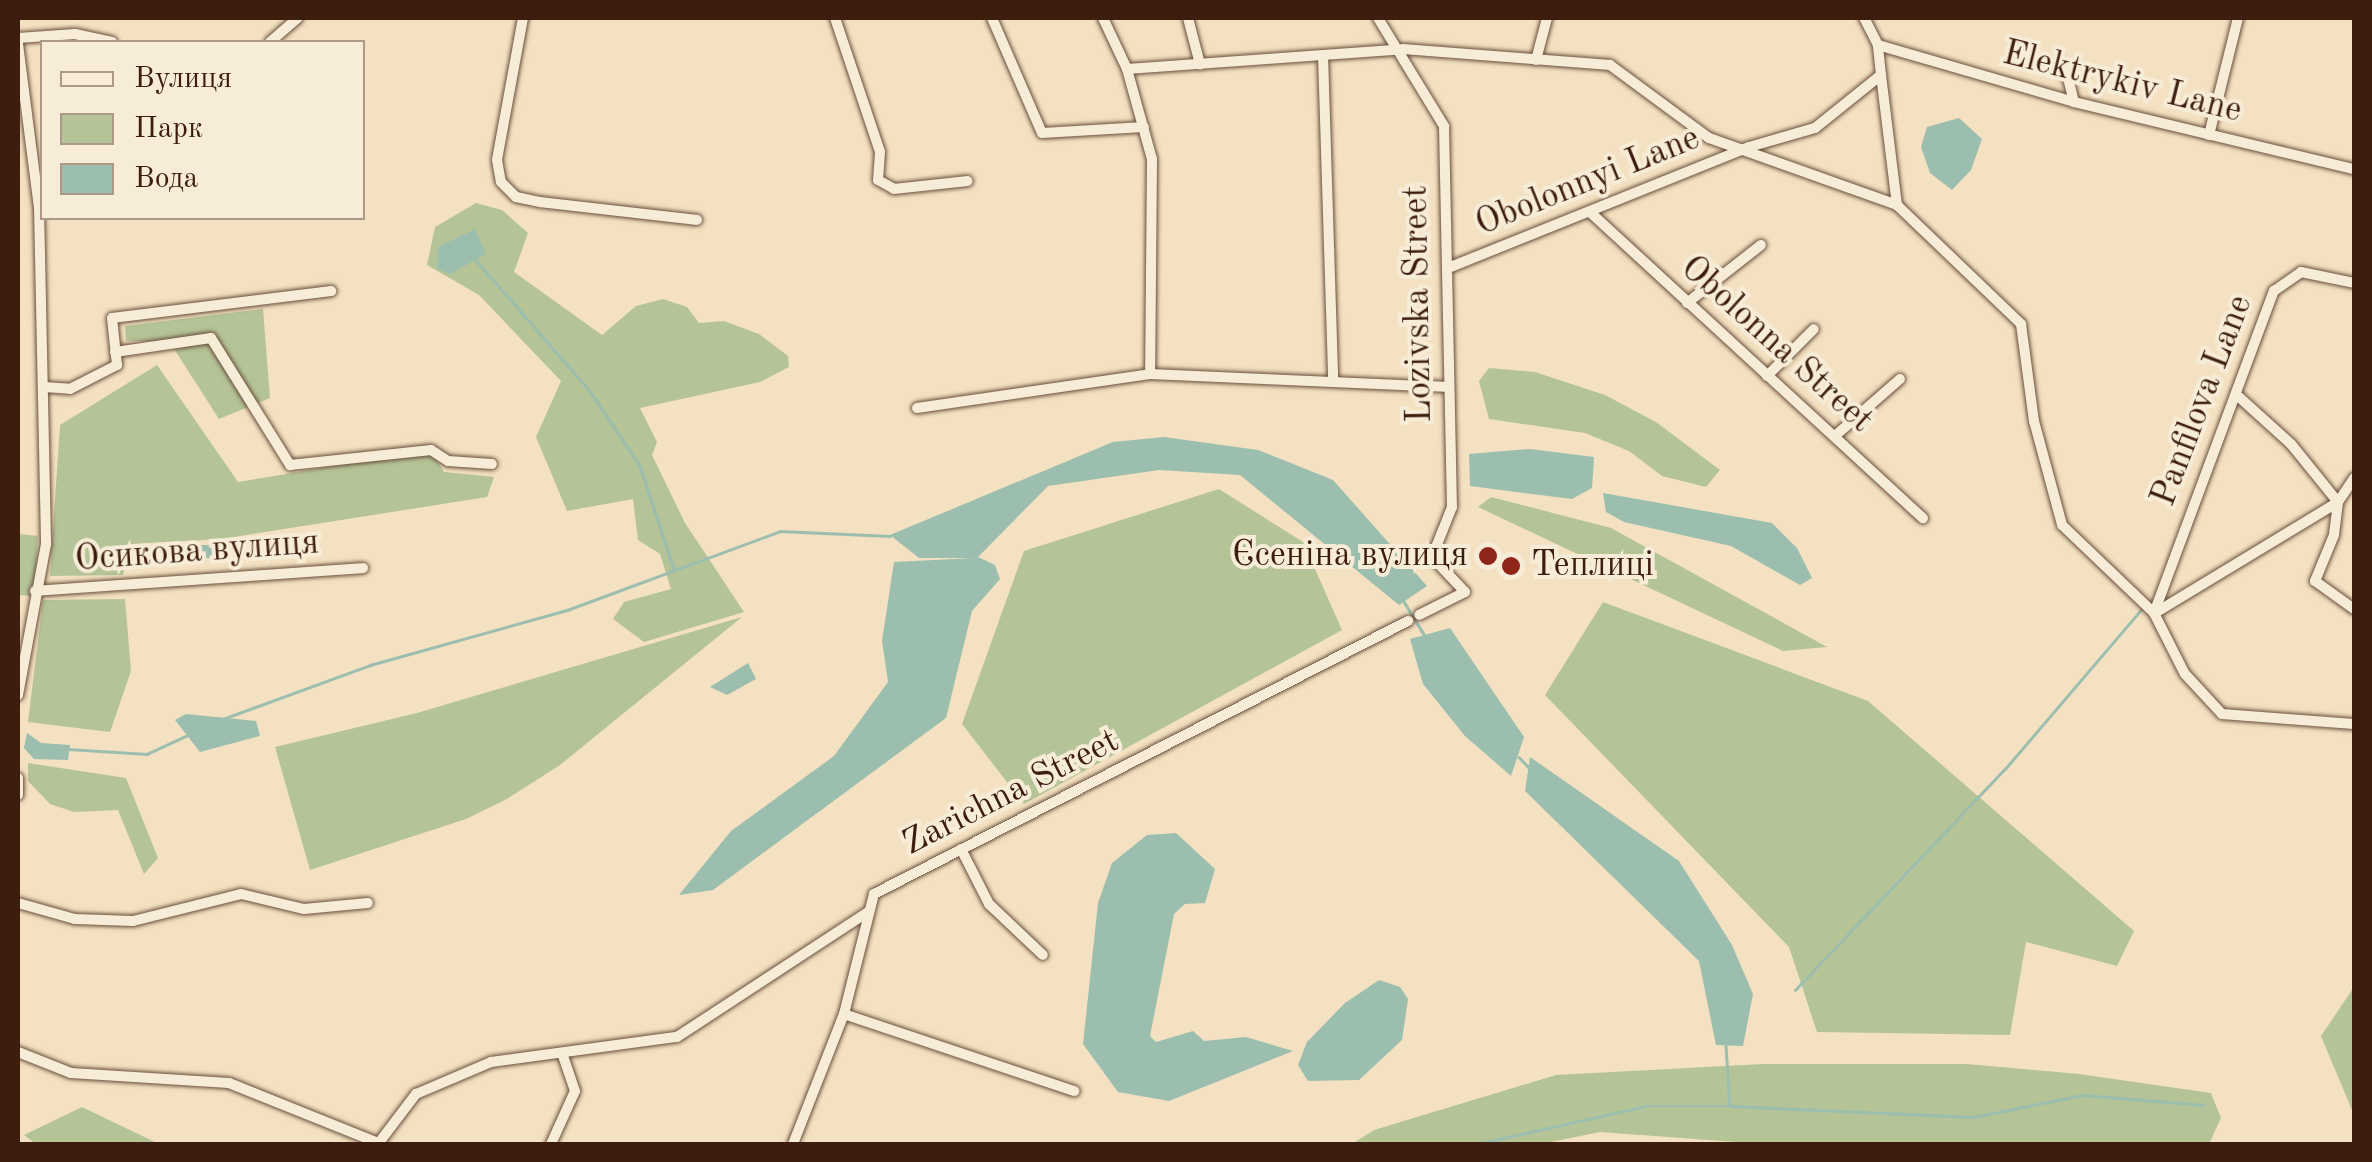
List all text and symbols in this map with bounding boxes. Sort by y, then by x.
street label: Elektrykiv Lane [1998,33,2246,133]
legend [40,40,365,220]
text: Вулиця [134,64,232,94]
text: Парк [134,114,203,144]
street label: Obolonnyi Lane [1470,118,1706,246]
text: Вода [134,164,198,194]
street label: Lozivska Street [1396,185,1442,423]
street label: Obolonna Street [1671,248,1881,442]
street label: Panfilova Lane [2144,290,2262,512]
street label: Осикова вулиця [74,523,320,581]
place label: Єсеніна вулиця [1232,535,1468,577]
marker: Єсеніна вулиця [1477,545,1499,567]
place label: Теплиці [1531,545,1654,587]
marker: Теплиці [1500,555,1522,577]
street label: Zarichna Street [896,721,1126,865]

